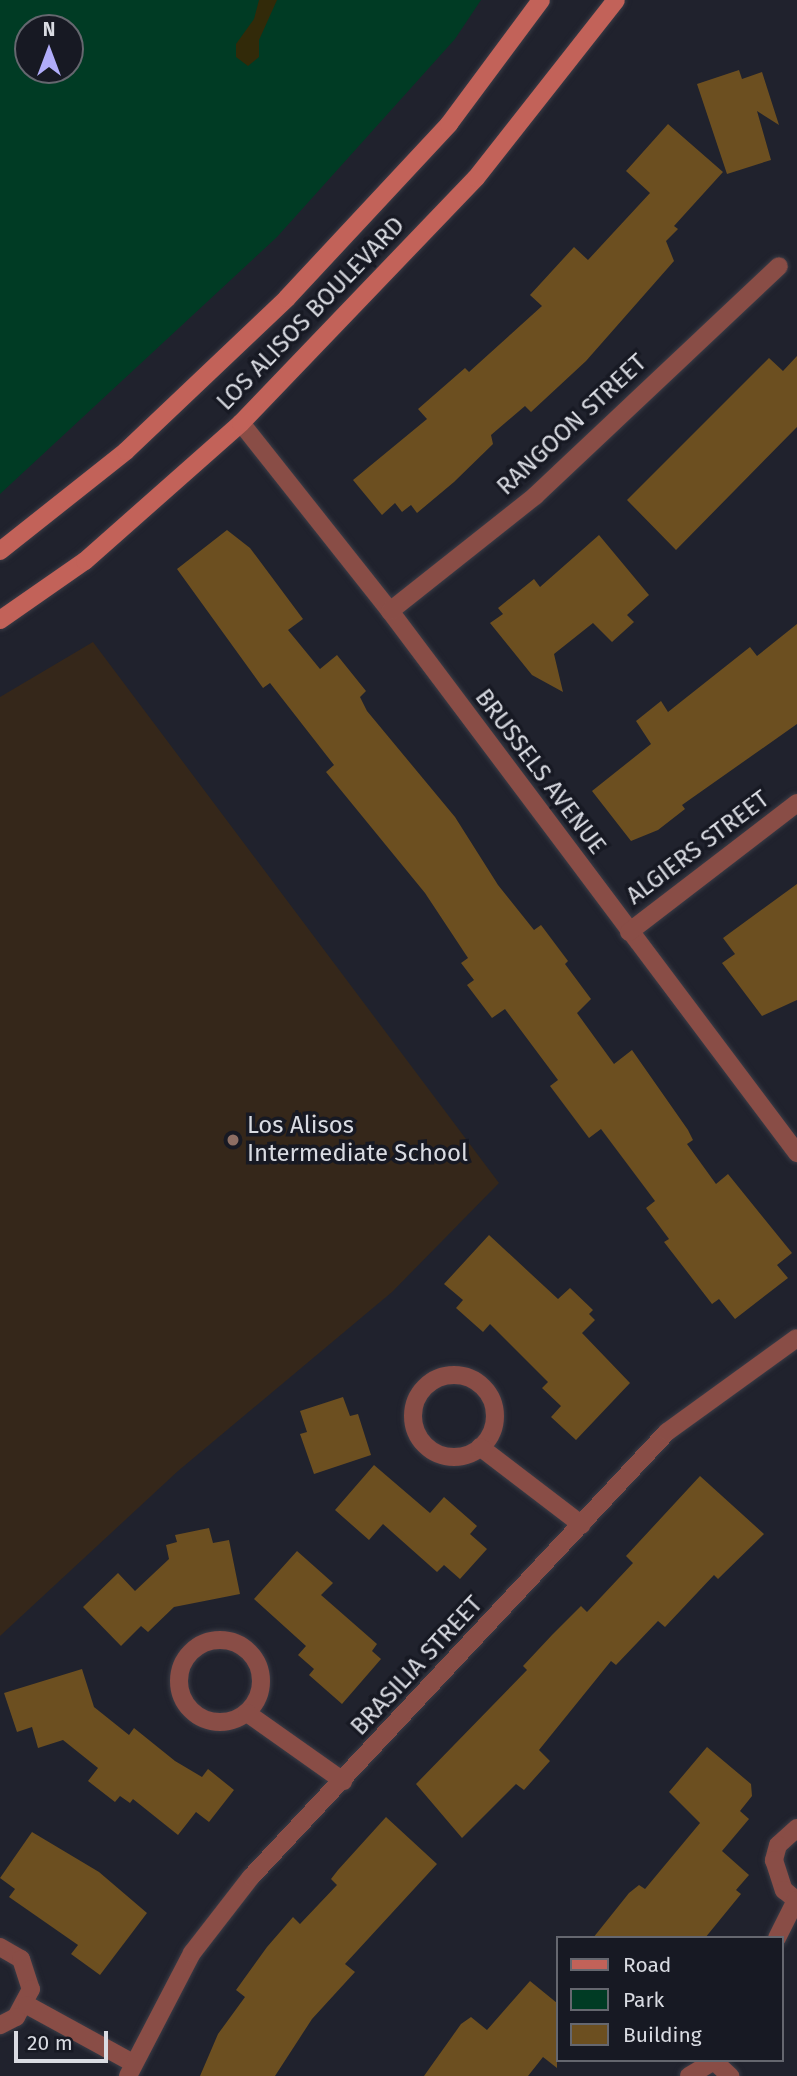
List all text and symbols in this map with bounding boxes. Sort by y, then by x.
north arrow [14,14,84,84]
text: N [43,18,55,41]
street label: LOS ALISOS BOULEVARD [211,211,411,417]
street label: RANGOON STREET [491,349,653,501]
street label: BRUSSELS AVENUE [469,684,611,860]
street label: ALGIERS STREET [621,785,775,911]
place label: Los Alisos Intermediate School [247,1112,468,1168]
marker: Los Alisos Intermediate School [225,1132,241,1148]
street label: BRASILIA STREET [345,1590,489,1742]
legend [556,1936,783,2062]
text: Road [623,1952,671,1978]
text: Park [623,1987,664,2013]
scale bar [18,2016,112,2060]
text: Building [623,2022,702,2048]
text: 20 m [27,2030,73,2056]

